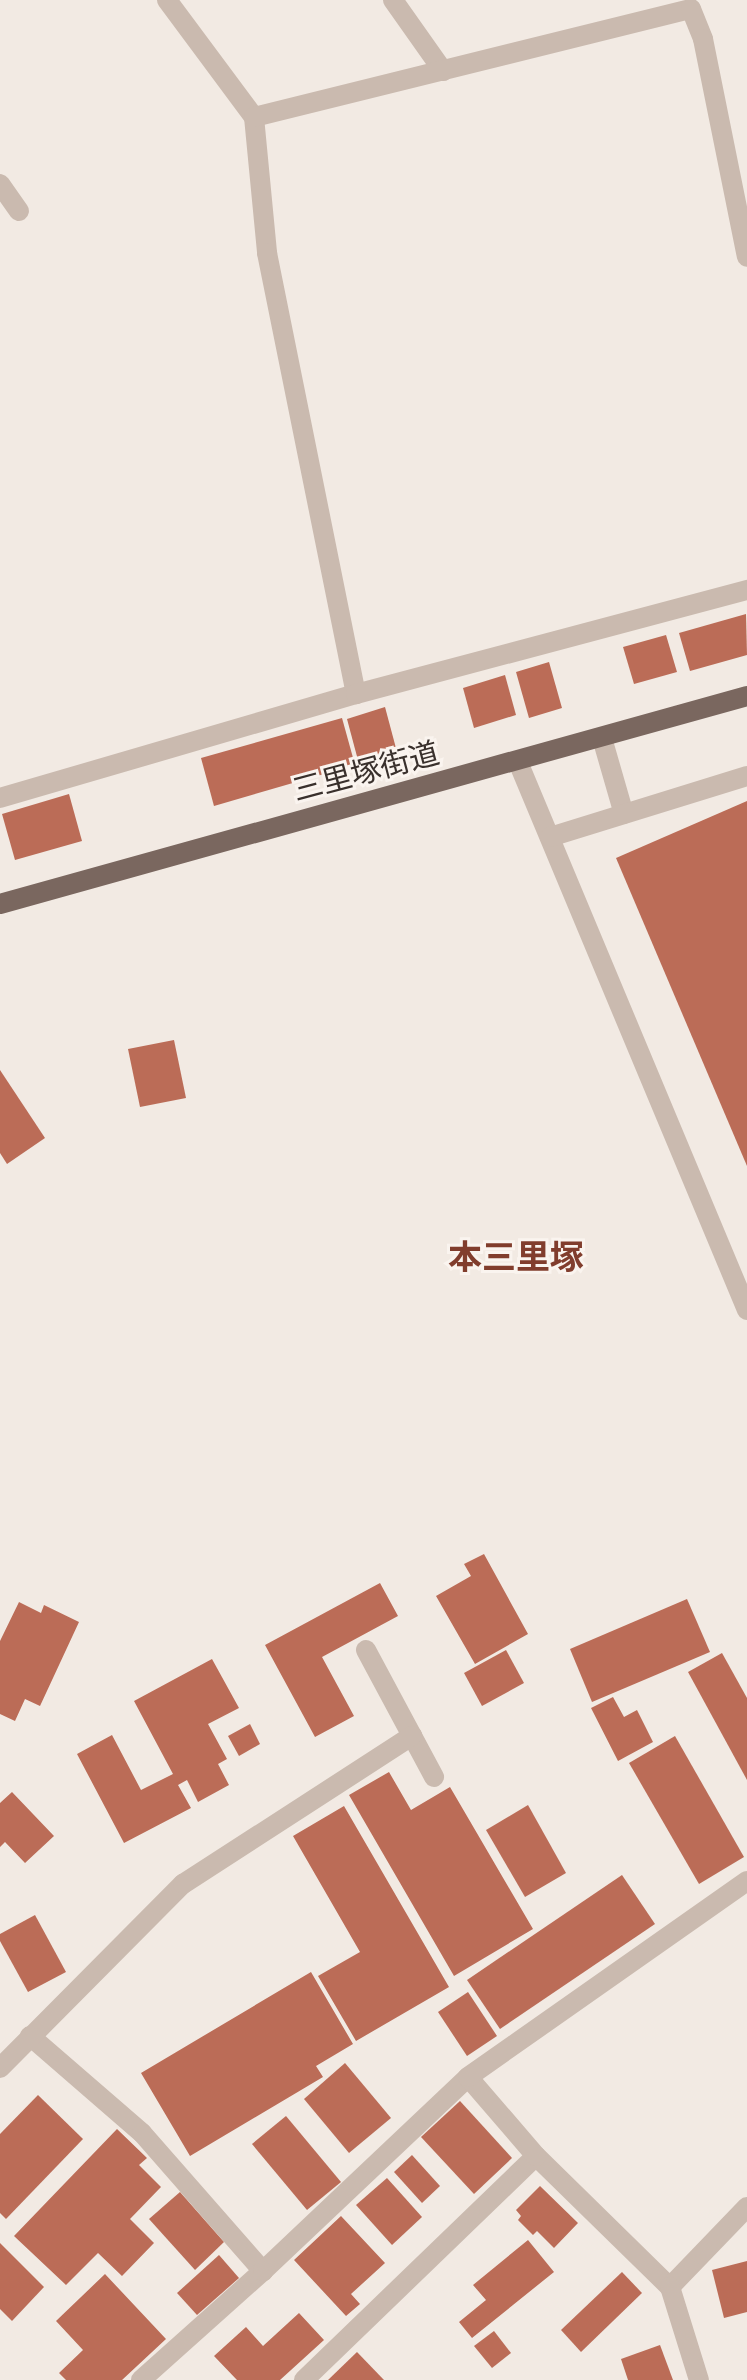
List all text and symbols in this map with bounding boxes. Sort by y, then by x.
street label: 三里塚街道 [289,735,443,809]
district label: 本三里塚 [448,1239,584,1279]

